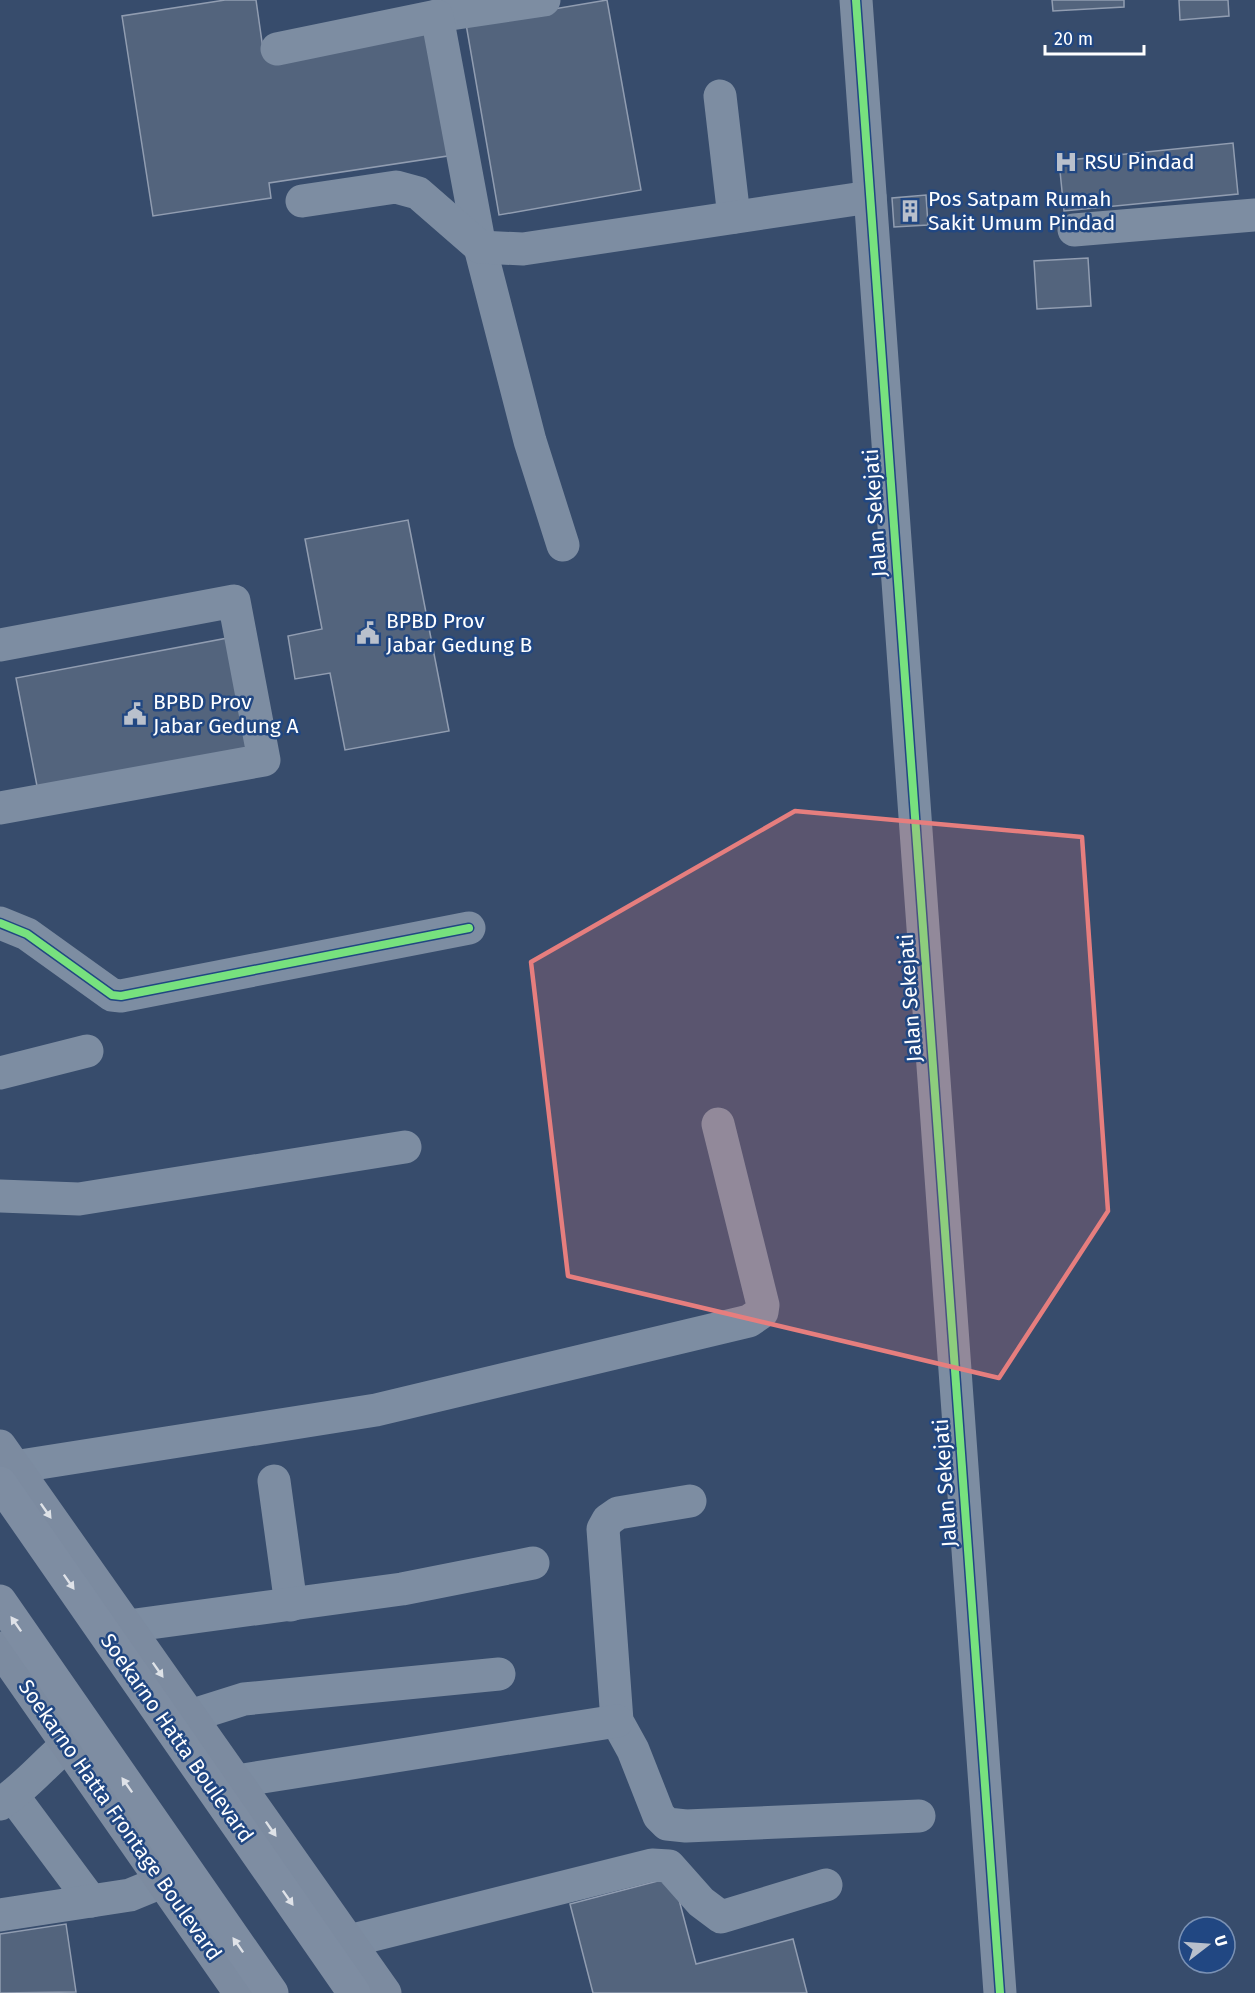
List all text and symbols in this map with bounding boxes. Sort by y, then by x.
scale bar [1045,18,1144,56]
text: 20 m [1054,28,1093,50]
hospital icon: RSU Pindad [1053,149,1079,175]
place label: RSU Pindad [1084,149,1194,175]
place label: Pos Satpam Rumah Sakit Umum Pindad [928,186,1115,236]
building icon: Pos Satpam Rumah Sakit Umum Pindad [897,198,923,224]
street label: Jalan Sekejati [858,448,892,578]
place label: BPBD Prov Jabar Gedung B [386,608,532,658]
public building icon: BPBD Prov Jabar Gedung B [355,620,381,646]
place label: BPBD Prov Jabar Gedung A [153,689,299,739]
public building icon: BPBD Prov Jabar Gedung A [122,701,148,727]
street label: Jalan Sekejati [893,933,927,1063]
street label: Jalan Sekejati [928,1418,962,1548]
one-way arrow [40,1503,51,1519]
one-way arrow [63,1574,75,1590]
one-way arrow [10,1617,22,1633]
street label: Soekarno Hatta Boulevard [95,1629,259,1847]
one-way arrow [152,1662,164,1678]
street label: Soekarno Hatta Frontage Boulevard [13,1675,227,1965]
one-way arrow [121,1777,133,1793]
one-way arrow [265,1821,277,1837]
one-way arrow [282,1890,293,1906]
north arrow [1177,1915,1237,1975]
text: U [1210,1933,1231,1949]
one-way arrow [233,1937,244,1953]

